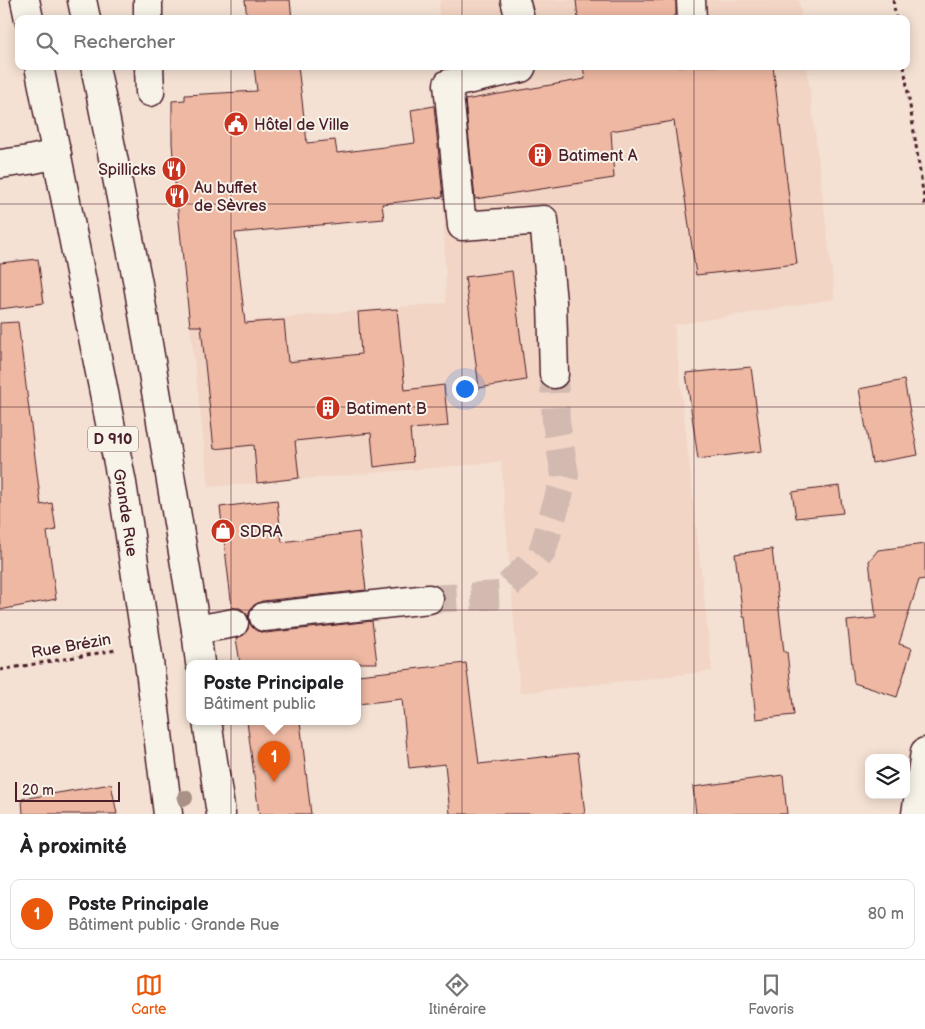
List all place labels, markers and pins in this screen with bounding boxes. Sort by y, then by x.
public building icon: Hôtel de Ville [223,111,249,137]
place label: Hôtel de Ville [254,116,349,135]
building icon: Batiment A [527,142,553,168]
place label: Batiment A [558,147,638,166]
restaurant icon: Spillicks [161,156,187,182]
place label: Spillicks [98,161,156,180]
place label: Au buffet de Sèvres [194,179,267,216]
restaurant icon: Au buffet de Sèvres [164,183,190,209]
building icon: Batiment B [315,395,341,421]
place label: Batiment B [346,400,427,419]
shop icon: SDRA [210,518,236,544]
place label: SDRA [240,523,283,542]
pin: 1 [258,741,290,782]

